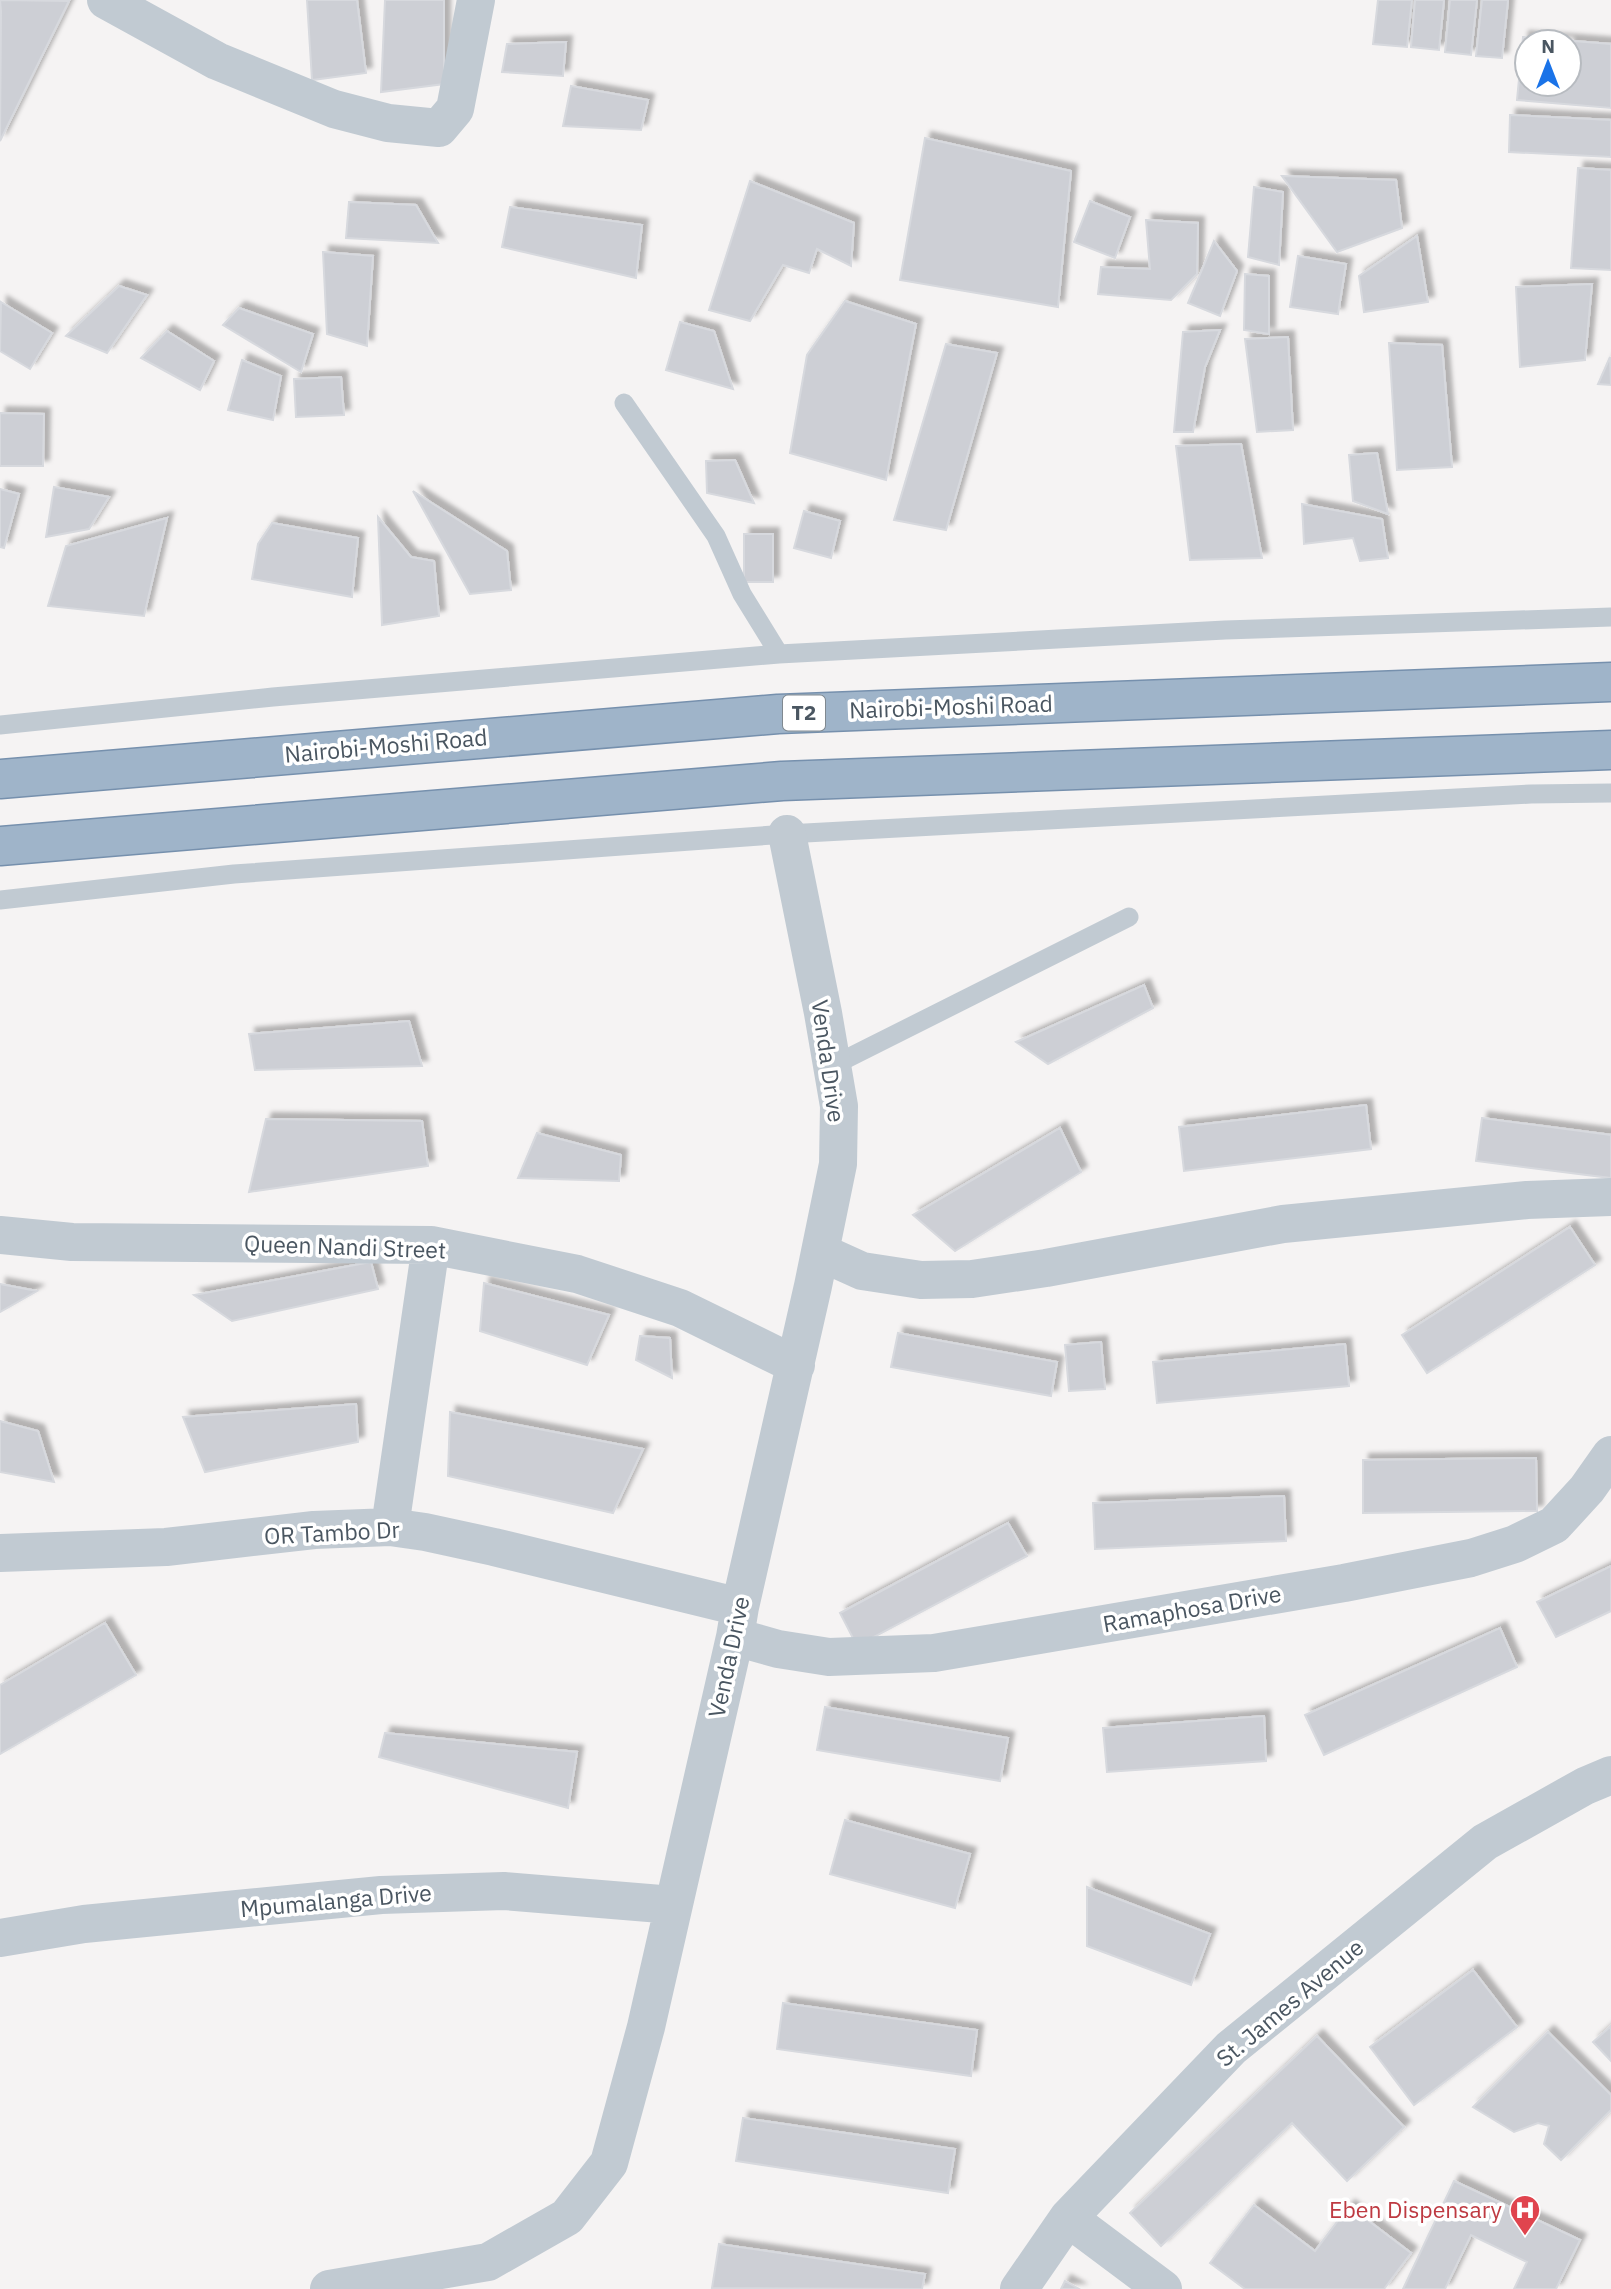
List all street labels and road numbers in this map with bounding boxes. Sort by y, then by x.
street label: Nairobi-Moshi Road [849,687,1053,725]
road number: T2 [783,696,825,730]
street label: Nairobi-Moshi Road [283,721,489,769]
street label: Venda Drive [806,998,852,1124]
street label: Queen Nandi Street [243,1227,447,1265]
street label: OR Tambo Dr [263,1513,401,1551]
street label: Ramaphosa Drive [1100,1578,1283,1638]
street label: Venda Drive [701,1593,756,1720]
street label: Mpumalanga Drive [239,1877,433,1923]
street label: St. James Avenue [1210,1932,1369,2073]

